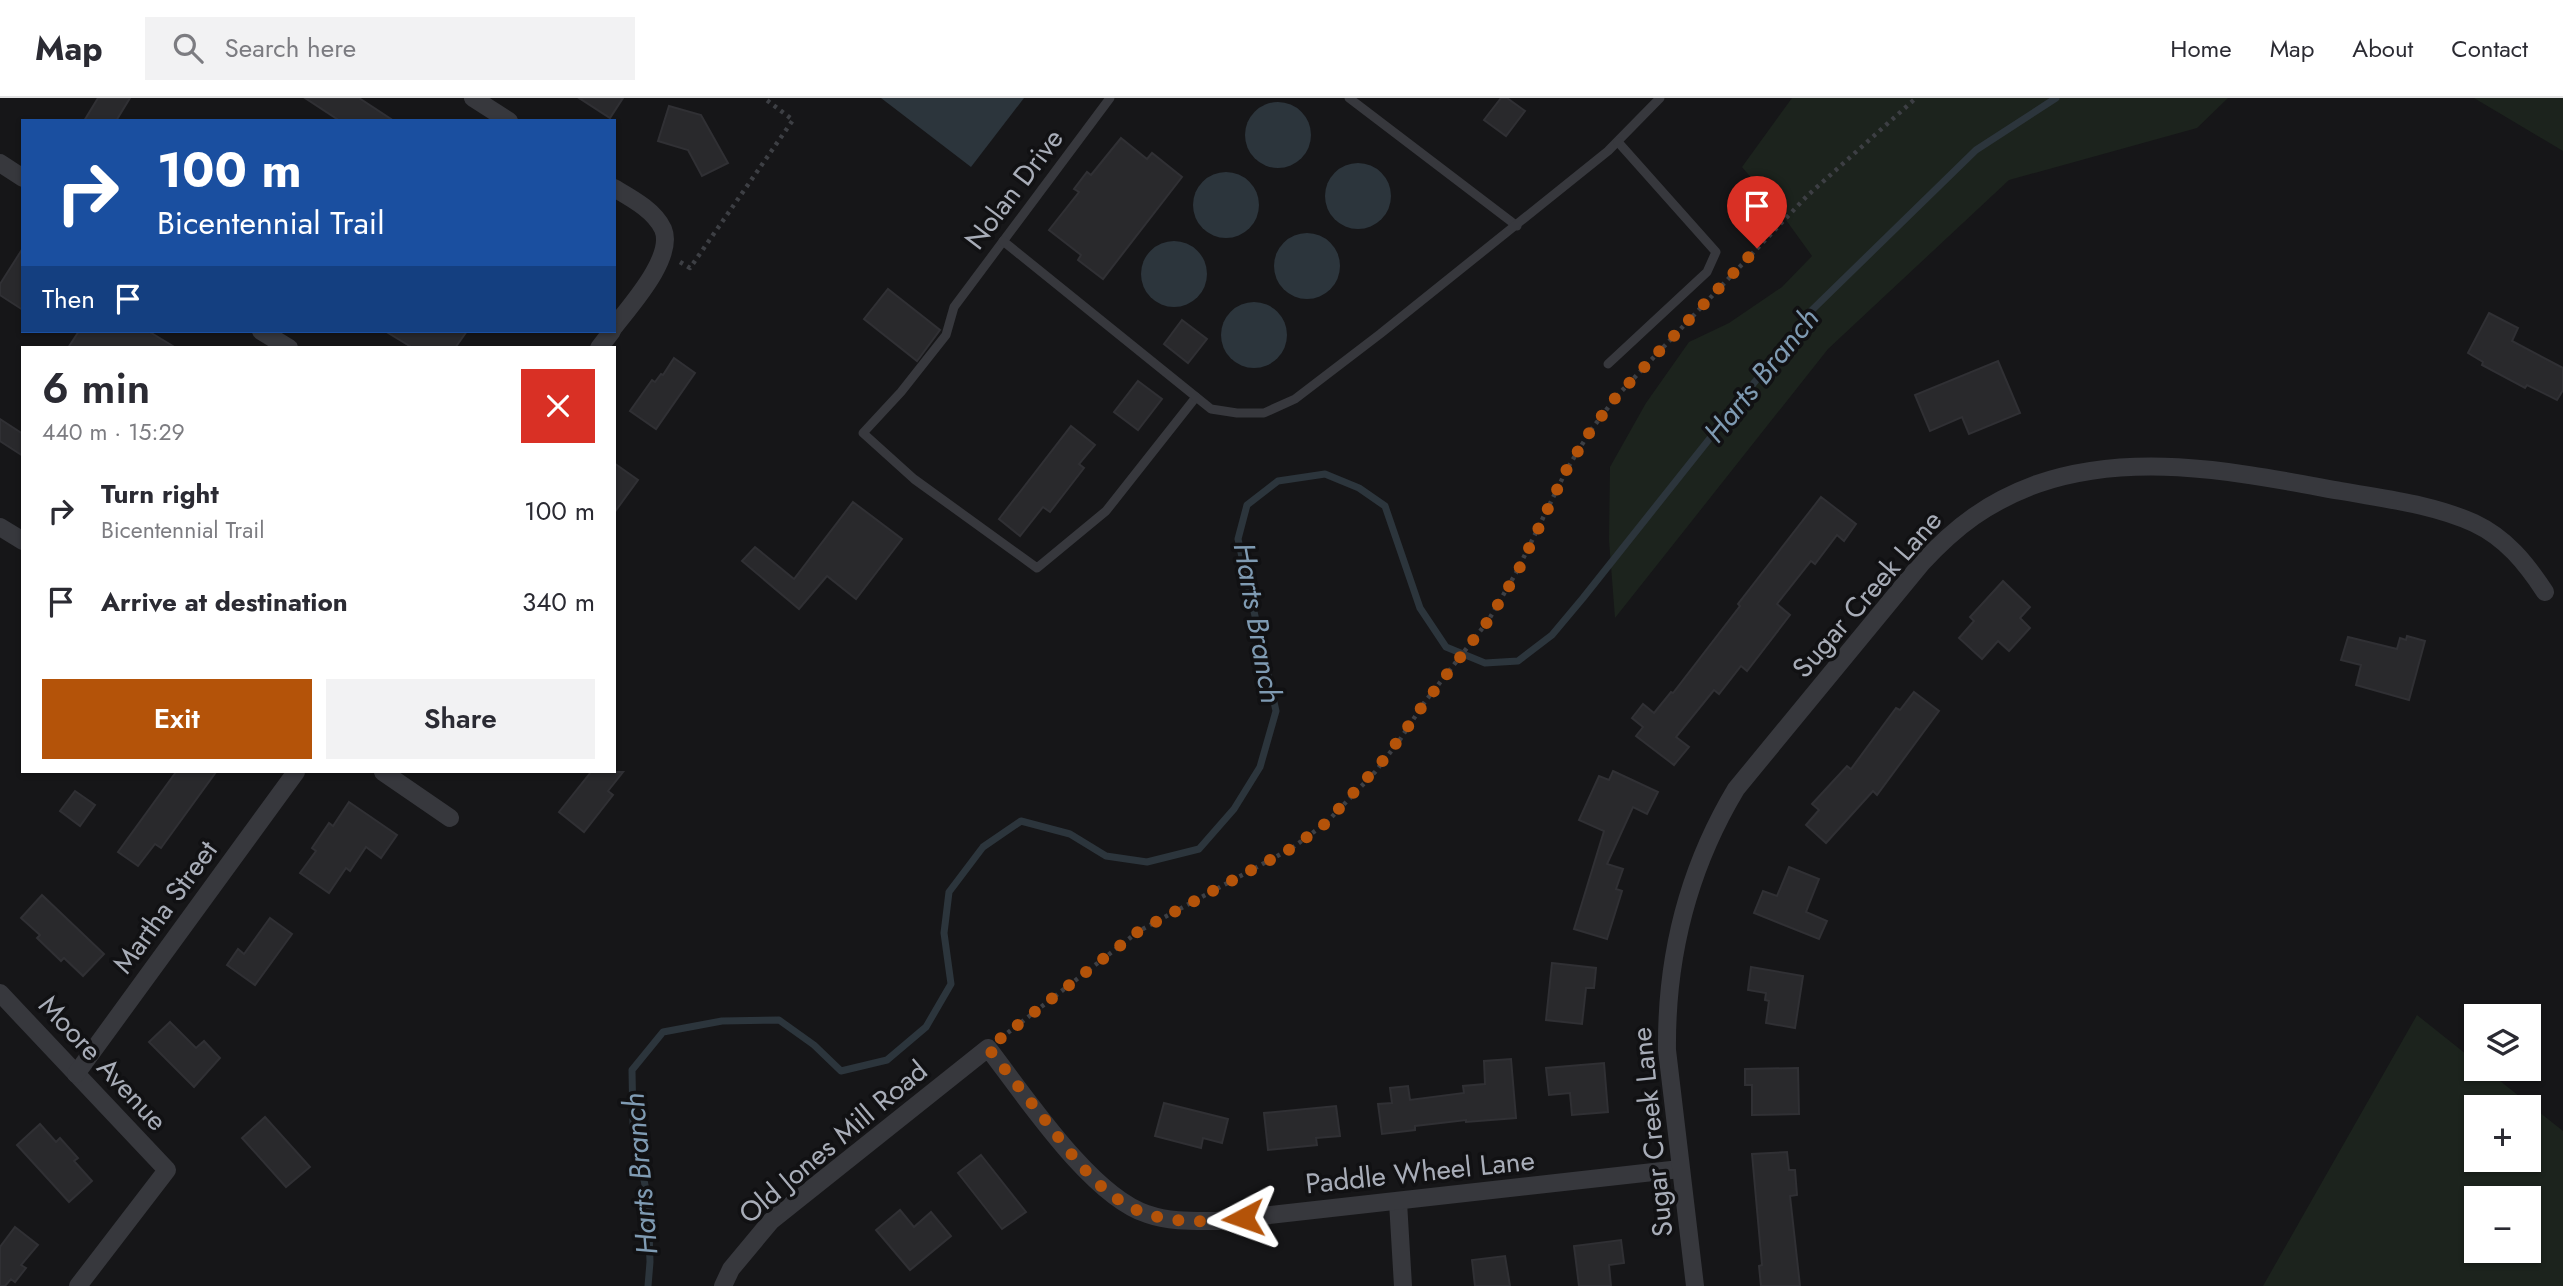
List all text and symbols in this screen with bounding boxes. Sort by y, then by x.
search box [145,17,635,80]
text: Map [35,25,103,72]
icon: search [169,29,207,67]
text: Search here [225,29,356,67]
text: Home [2170,31,2232,66]
text: Map [2270,31,2314,66]
text: About [2352,31,2413,66]
text: Contact [2451,31,2528,66]
street label: Nolan Drive [955,120,1073,258]
text: 100 m [157,135,302,205]
icon: right [42,147,133,238]
pin [1727,176,1787,248]
icon: arrive [1738,187,1776,225]
text: Bicentennial Trail [157,200,385,246]
text: Then [42,280,95,318]
icon: arrive [109,280,147,318]
water label: Harts Branch [1693,298,1829,452]
text: 6 min [42,358,150,419]
button: close [521,369,595,443]
text: 440 m · 15:29 [42,415,185,449]
text: Turn right [101,475,219,513]
icon: right [42,492,80,530]
text: 100 m [524,492,595,530]
street label: Sugar Creek Lane [1782,501,1952,687]
text: Bicentennial Trail [101,513,265,547]
water label: Harts Branch [1223,539,1293,707]
icon: arrive [42,583,80,621]
text: Arrive at destination [101,583,348,621]
text: 340 m [522,583,595,621]
button: Exit [42,679,312,759]
button: Share [326,679,595,759]
street label: Martha Street [103,832,228,982]
street label: Moore Avenue [29,986,177,1140]
map controls [2464,1004,2541,1263]
button: layers [2464,1004,2541,1081]
street label: Sugar Creek Lane [1621,1025,1683,1239]
street label: Old Jones Mill Road [730,1051,936,1233]
water label: Harts Branch [612,1091,668,1257]
button: + [2464,1095,2541,1172]
street label: Paddle Wheel Lane [1303,1140,1537,1204]
position arrow [1206,1181,1280,1255]
button: − [2464,1186,2541,1263]

